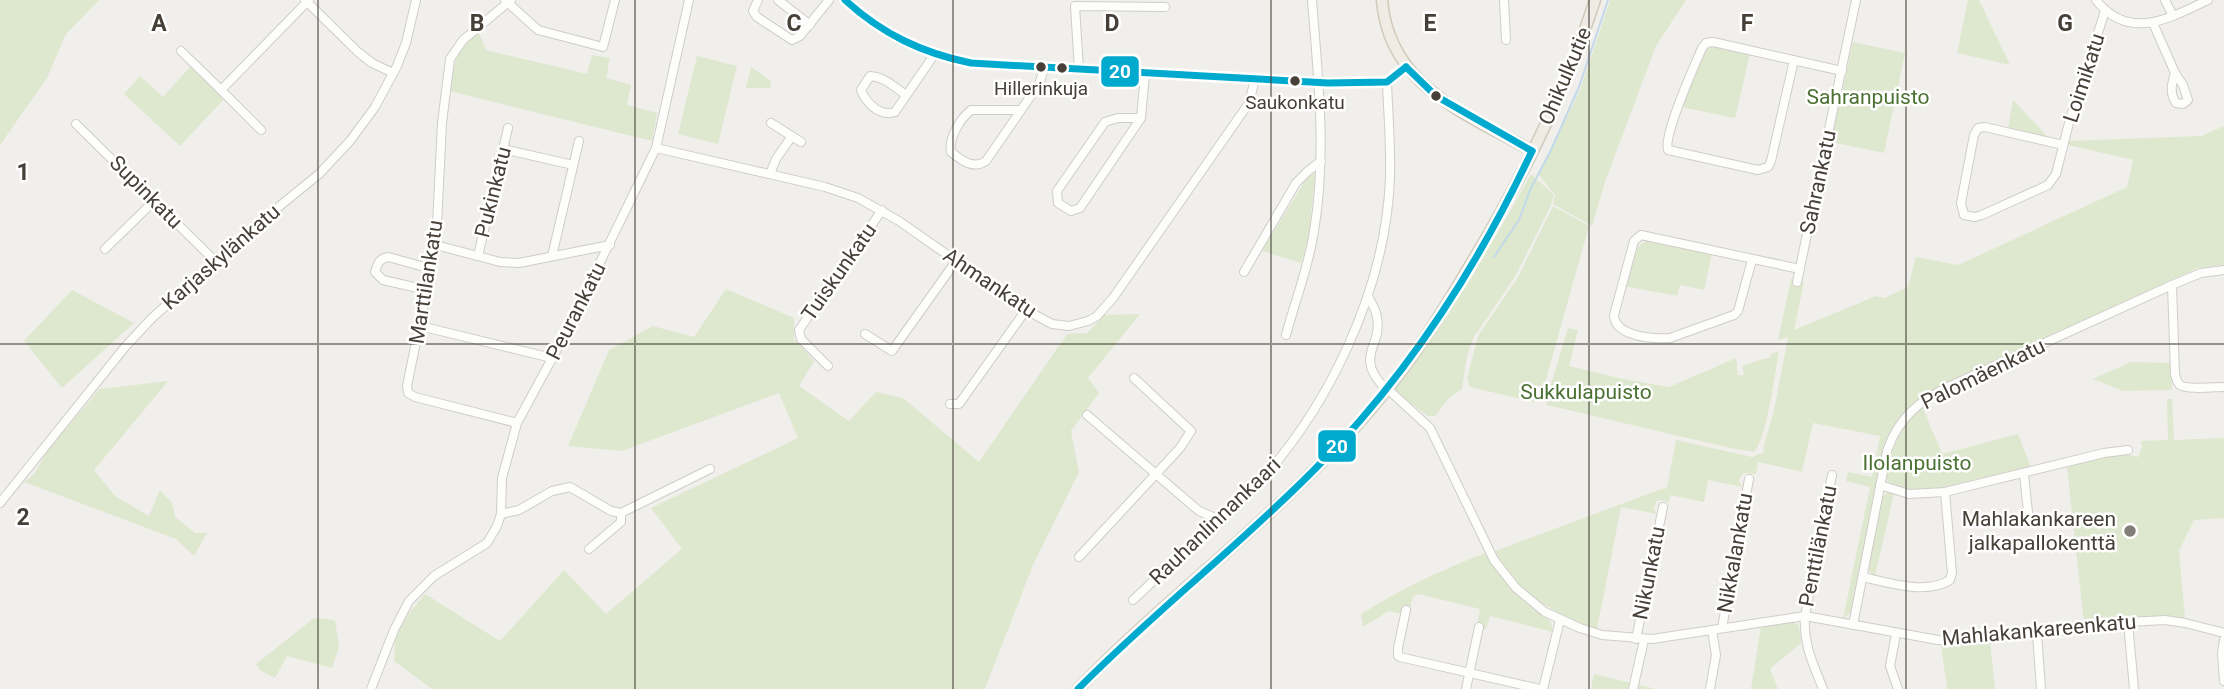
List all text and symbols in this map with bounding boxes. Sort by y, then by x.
text: A [151,10,167,37]
text: B [470,10,484,37]
text: C [786,10,802,37]
text: D [1105,10,1119,37]
text: E [1424,10,1437,37]
text: F [1741,10,1754,37]
text: G [2057,10,2073,37]
street label: Ohikulkutie [1534,24,1596,128]
street label: Loimikatu [2058,30,2110,126]
line badge: 20 [1100,55,1140,88]
marker: Hillerinkuja [1034,60,1048,74]
text: 20 [1109,60,1131,83]
unlabelled marker [1055,61,1069,75]
marker: Saukonkatu [1288,74,1302,88]
place label: Hillerinkuja [994,77,1088,100]
park label: Sahranpuisto [1806,85,1930,109]
unlabelled marker [1429,89,1443,103]
place label: Saukonkatu [1245,91,1345,114]
street label: Sahrankatu [1795,128,1841,236]
street label: Pukinkatu [470,144,516,240]
street label: Supinkatu [105,151,187,233]
text: 1 [16,159,30,186]
street label: Karjaskylänkatu [157,199,285,315]
street label: Marttilankatu [404,218,448,346]
street label: Tuiskunkatu [797,219,881,325]
street label: Ahmankatu [939,243,1041,323]
street label: Peurankatu [541,258,611,364]
street label: Palomäenkatu [1917,334,2049,414]
park label: Sukkulapuisto [1520,380,1652,404]
line badge: 20 [1317,429,1357,463]
text: 20 [1326,435,1348,458]
park label: Ilolanpuisto [1863,451,1971,475]
street label: Rauhanlinnankaari [1145,452,1285,590]
street label: Penttilänkatu [1794,483,1842,609]
street label: Nikkalankatu [1713,491,1757,615]
text: 2 [16,504,30,531]
place label: Mahlakankareen jalkapallokenttä [1962,507,2116,555]
marker: Mahlakankareen jalkapallokenttä [2122,523,2138,539]
street label: Nikunkatu [1628,524,1670,622]
street label: Mahlakankareenkatu [1941,610,2137,650]

